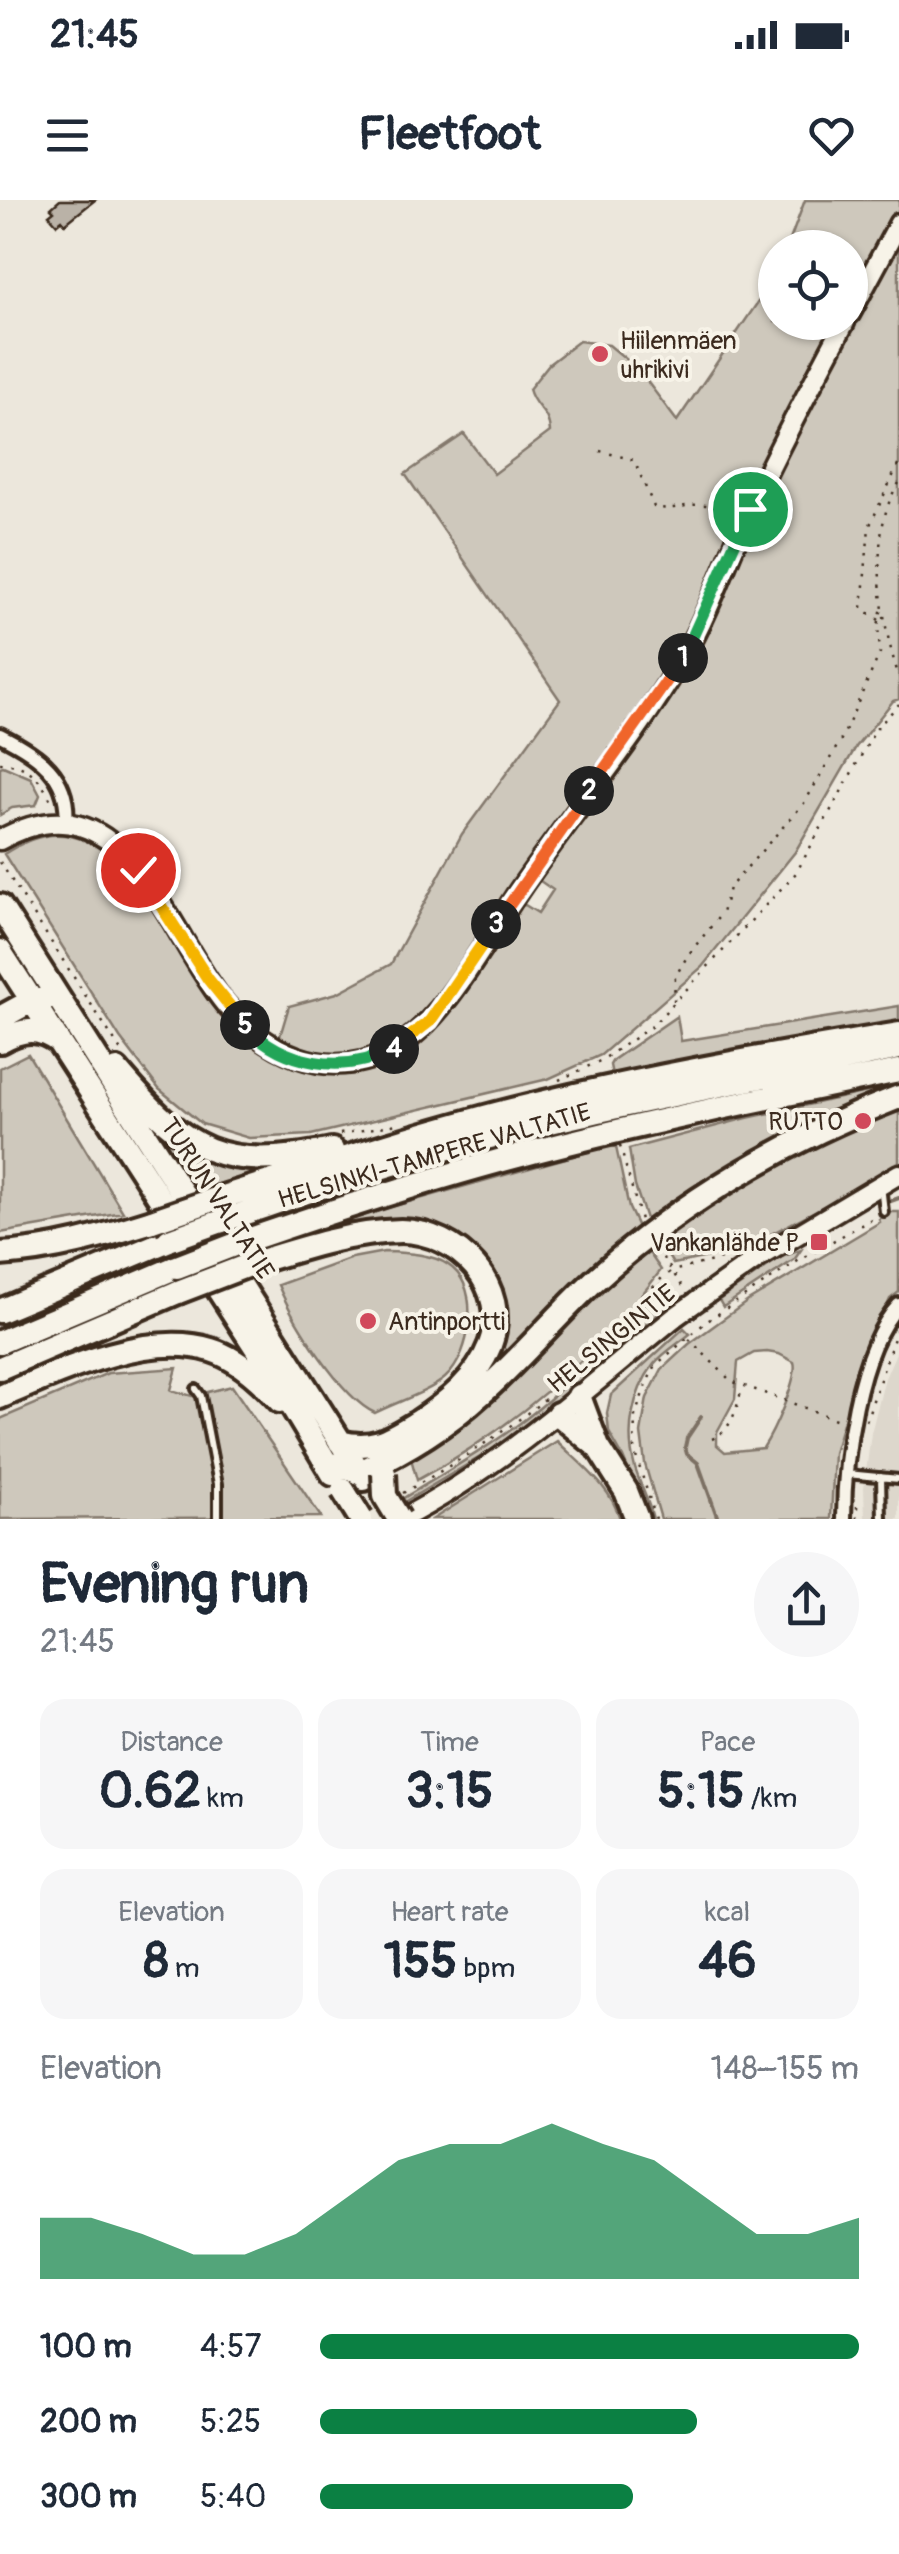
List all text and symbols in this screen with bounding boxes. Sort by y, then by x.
text: 21:45 [50,11,139,59]
text: Fleetfoot [358,107,541,163]
icon: menu [40,108,95,163]
icon: heart [804,108,859,163]
map controls [758,230,868,340]
button: locate [758,230,868,340]
place label: Hiilenmäen uhrikivi [620,326,737,386]
marker: Hiilenmäen uhrikivi [589,343,611,365]
pin [708,467,793,552]
icon: arrive [723,482,778,537]
pin: 1 [658,633,708,683]
text: 1 [678,640,688,675]
pin: 2 [564,766,614,816]
text: 2 [581,773,597,808]
pin [96,828,181,913]
icon: check [111,843,166,898]
pin: 3 [471,899,521,949]
text: 3 [488,906,504,941]
pin: 5 [220,1000,270,1050]
text: 5 [237,1007,253,1042]
pin: 4 [369,1024,419,1074]
text: 4 [386,1031,402,1066]
street label: HELSINKI-TAMPERE VALTATIE [274,1097,594,1216]
place label: RUTTO [768,1107,843,1138]
marker: RUTTO [852,1110,874,1132]
street label: TURUN VALTATIE [153,1112,281,1285]
place label: Vankanlähde P [650,1228,799,1259]
marker: Vankanlähde P [808,1231,830,1253]
street label: HELSINGINTIE [542,1278,682,1400]
place label: Antinportti [388,1307,505,1338]
marker: Antinportti [357,1310,379,1332]
text: Evening run [40,1550,309,1619]
button: share [754,1552,859,1657]
text: 21:45 [40,1622,115,1662]
text: Distance [120,1725,223,1760]
text: Time [420,1725,479,1760]
text: Pace [700,1725,755,1760]
text: 0.62 [99,1760,201,1823]
text: 3:15 [406,1760,493,1823]
text: 5:15 [658,1760,745,1823]
text: km [201,1781,244,1816]
text: /km [745,1781,797,1816]
text: Elevation [118,1895,225,1930]
text: Heart rate [390,1895,509,1930]
text: kcal [705,1895,750,1930]
text: 8 [143,1930,169,1993]
text: 155 [384,1930,457,1993]
text: 46 [698,1930,757,1993]
text: m [169,1951,200,1986]
text: bpm [457,1951,515,1986]
text: Elevation [40,2049,162,2089]
text: 148–155 m [710,2049,859,2089]
text: 100 m [40,2327,132,2367]
text: 4:57 [200,2327,261,2367]
text: 200 m [40,2402,137,2442]
text: 5:25 [200,2402,261,2442]
text: 300 m [40,2477,137,2517]
text: 5:40 [200,2477,266,2517]

